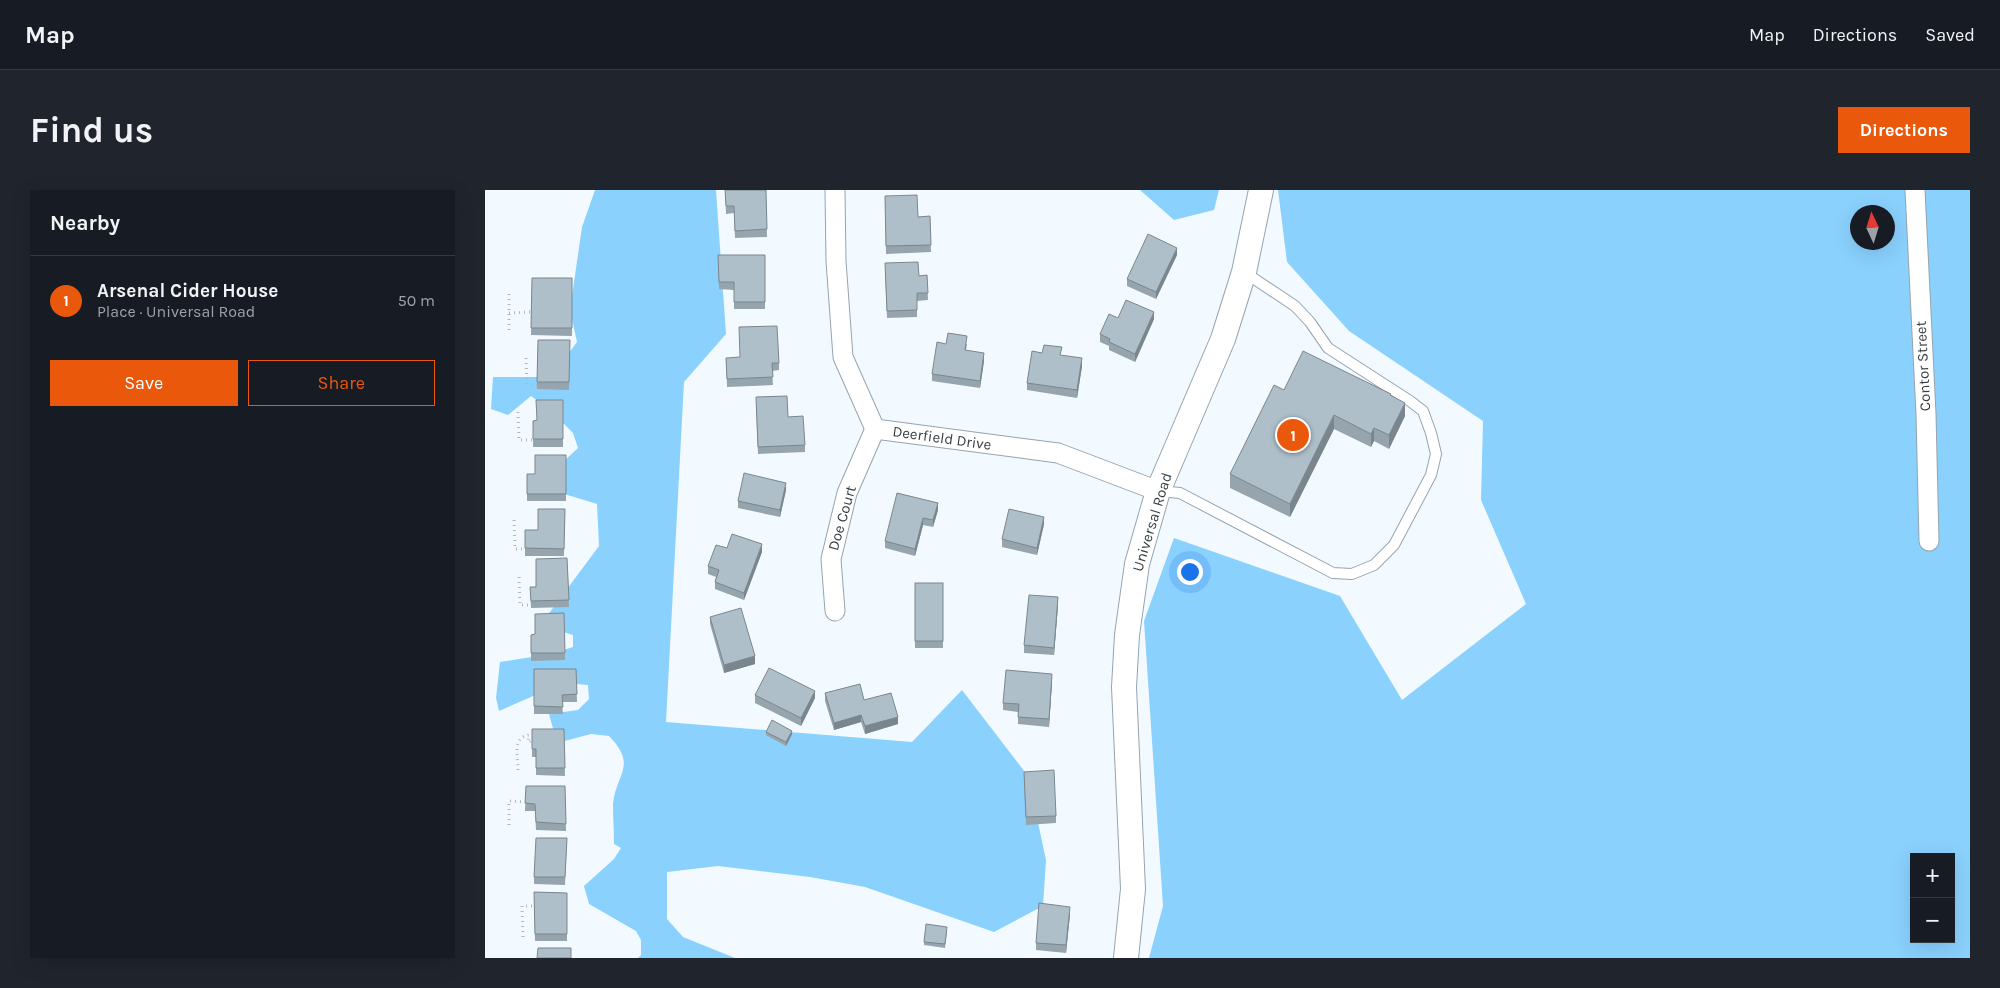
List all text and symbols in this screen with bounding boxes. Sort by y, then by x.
text: Map [25,21,75,49]
text: Map [1749,24,1785,46]
text: Directions [1813,24,1897,46]
text: Saved [1925,24,1975,46]
button: Directions [1838,107,1970,153]
text: Find us [30,110,153,151]
north arrow [1850,205,1895,250]
text: Nearby [50,211,120,235]
text: Arsenal Cider House [97,280,278,302]
text: 1 [63,291,69,310]
text: 50 m [398,291,435,310]
text: Place · Universal Road [97,302,255,321]
street label: Contor Street [1912,320,1934,412]
button: Save [50,360,238,406]
button: Share [248,360,435,406]
pin: 1 [1277,416,1309,454]
street label: Deerfield Drive [891,422,993,454]
street label: Universal Road [1128,470,1176,574]
street label: Doe Court [824,483,860,553]
your location [1177,559,1203,585]
map controls [1910,853,1955,943]
button: + [1910,853,1955,898]
button: − [1910,898,1955,943]

